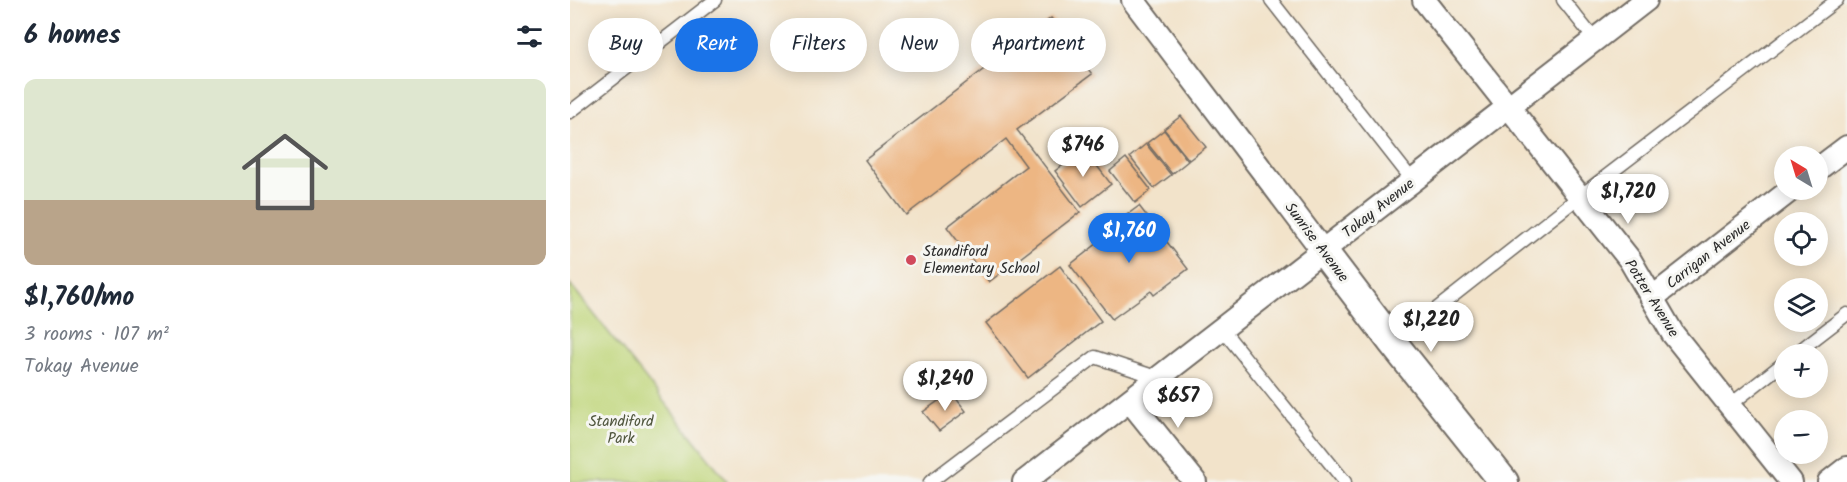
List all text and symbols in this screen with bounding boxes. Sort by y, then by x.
text: 6 homes [24,15,121,57]
chip: Buy [588,18,663,72]
chip: Rent [675,18,758,72]
chip: Filters [770,18,867,72]
chip: New [879,18,959,72]
chip: Apartment [971,18,1106,72]
icon: filters [513,20,546,53]
icon: home [231,118,339,226]
pin: $746 [1047,127,1119,178]
text: $746 [1061,130,1105,162]
north arrow [1774,146,1828,200]
map controls [1774,146,1828,464]
street label: Tokay Avenue [1337,173,1420,245]
pin: $1,720 [1579,174,1677,225]
text: $1,720 [1601,177,1655,209]
street label: Sunrise Avenue [1278,197,1355,288]
button: locate [1774,212,1828,266]
pin: $1,760 [1080,213,1178,264]
street label: Carrigan Avenue [1661,214,1756,296]
text: $1,760 [1102,216,1156,248]
place label: Standiford Elementary School [923,240,1040,281]
marker: Standiford Elementary School [904,253,918,267]
street label: Potter Avenue [1618,255,1685,343]
text: $1,760/mo [24,277,134,319]
button: layers [1774,278,1828,332]
pin: $1,220 [1382,302,1480,353]
text: $1,220 [1403,305,1459,337]
text: 3 rooms · 107 m² [24,319,169,351]
button: + [1774,344,1828,398]
text: Tokay Avenue [24,351,139,383]
pin: $1,240 [896,361,994,412]
text: $1,240 [917,364,973,396]
pin: $657 [1142,378,1214,429]
text: $657 [1157,381,1199,413]
park label: Standiford Park [589,410,654,451]
button: − [1774,410,1828,464]

